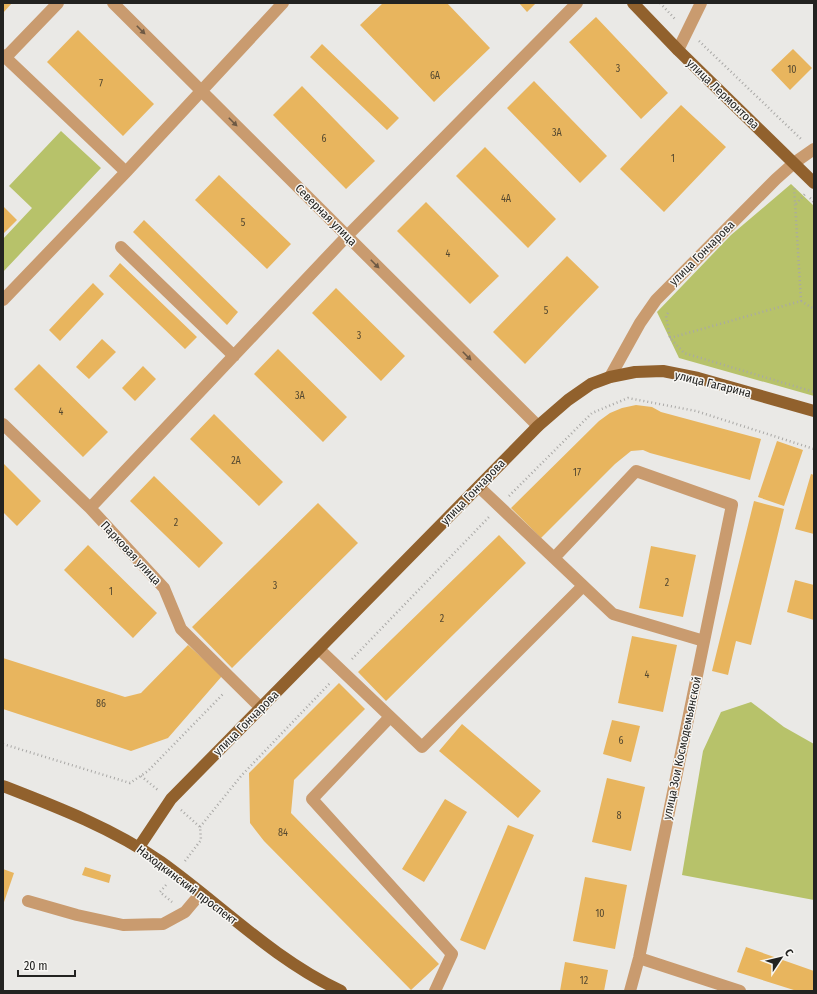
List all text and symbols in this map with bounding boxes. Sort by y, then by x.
one-way arrow [136,26,146,35]
street label: улица Лермонтова [684,56,762,132]
house number: 3 [616,63,621,75]
house number: 10 [787,64,797,76]
house number: 6А [430,70,441,82]
house number: 7 [99,78,103,90]
one-way arrow [228,117,238,127]
house number: 3А [552,127,563,139]
house number: 6 [322,133,327,145]
house number: 1 [671,153,675,165]
street label: Северная улица [292,181,360,249]
house number: 4А [501,193,512,205]
house number: 5 [241,217,246,229]
street label: улица Гончарова [667,217,738,288]
house number: 4 [446,248,451,260]
one-way arrow [370,259,380,269]
house number: 5 [544,305,549,317]
house number: 3 [357,330,362,342]
one-way arrow [462,351,472,361]
street label: улица Гагарина [673,368,753,400]
house number: 3А [295,390,306,402]
house number: 4 [59,406,64,418]
house number: 2А [231,455,242,467]
street label: улица Гончарова [438,456,508,528]
house number: 17 [573,467,581,479]
house number: 2 [174,517,179,529]
street label: Парковая улица [98,518,164,588]
house number: 2 [665,577,670,589]
house number: 3 [273,580,278,592]
house number: 1 [109,586,113,598]
house number: 2 [440,613,445,625]
house number: 4 [645,669,650,681]
street label: улица Зои Космодемьянской [660,675,704,821]
street label: улица Гончарова [211,687,282,758]
house number: 86 [96,698,106,710]
house number: 6 [619,735,624,747]
house number: 8 [617,810,622,822]
house number: 84 [278,827,288,839]
street label: Находкинский проспект [134,843,240,928]
house number: 10 [595,908,605,920]
north arrow [761,938,801,978]
text: С [782,946,796,959]
scale bar [18,952,75,978]
text: 20 m [24,959,48,973]
house number: 12 [580,975,589,987]

